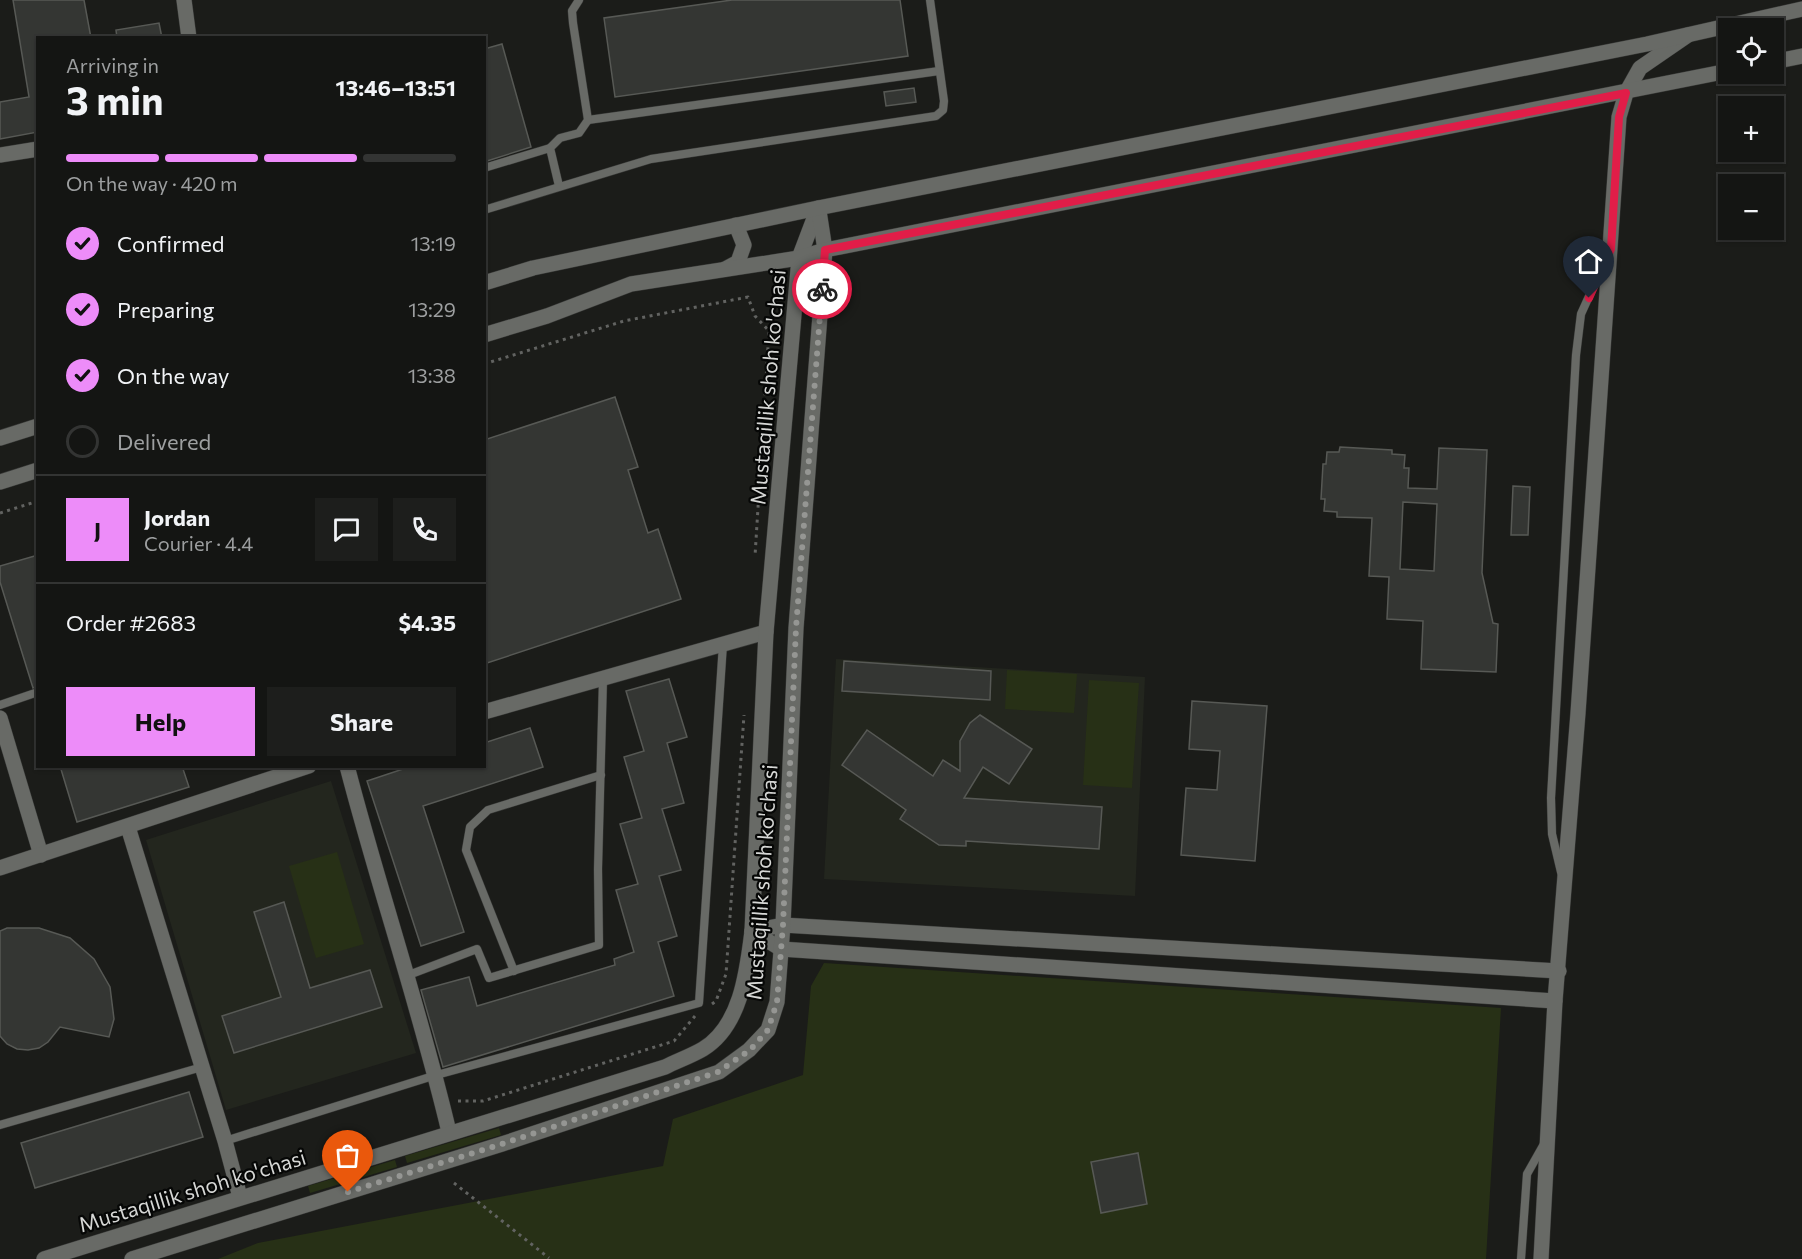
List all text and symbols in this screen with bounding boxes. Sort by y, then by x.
map controls [1718,18,1784,240]
button: locate [1718,18,1784,84]
text: Arriving in [66,53,159,77]
text: 13:46–13:51 [335,74,456,101]
text: 3 min [66,75,164,123]
button: + [1718,96,1784,162]
text: On the way · 420 m [66,171,238,195]
button: − [1718,174,1784,240]
icon: check [66,227,99,260]
text: Confirmed [117,230,224,257]
text: 13:19 [411,231,456,255]
pin [1563,236,1614,298]
icon: home [1572,245,1605,278]
courier [792,259,852,319]
street label: Mustaqillik shoh ko'chasi [744,268,790,506]
icon: bike [806,273,839,306]
icon: check [66,293,99,326]
text: Preparing [117,296,214,323]
text: 13:29 [408,297,456,321]
icon: check [66,359,99,392]
text: On the way [117,362,229,389]
text: 13:38 [408,363,456,387]
text: Delivered [117,428,211,455]
button: chat [315,498,378,561]
button: phone [393,498,456,561]
text: Jordan [144,504,210,531]
text: J [94,516,101,543]
text: Courier · 4.4 [144,531,253,555]
text: Order #2683 [66,609,196,636]
text: $4.35 [398,609,456,636]
button: Help [66,687,255,756]
button: Share [267,687,456,756]
street label: Mustaqillik shoh ko'chasi [740,763,782,1001]
pin [322,1130,373,1192]
icon: bag [331,1139,364,1172]
street label: Mustaqillik shoh ko'chasi [75,1144,309,1236]

